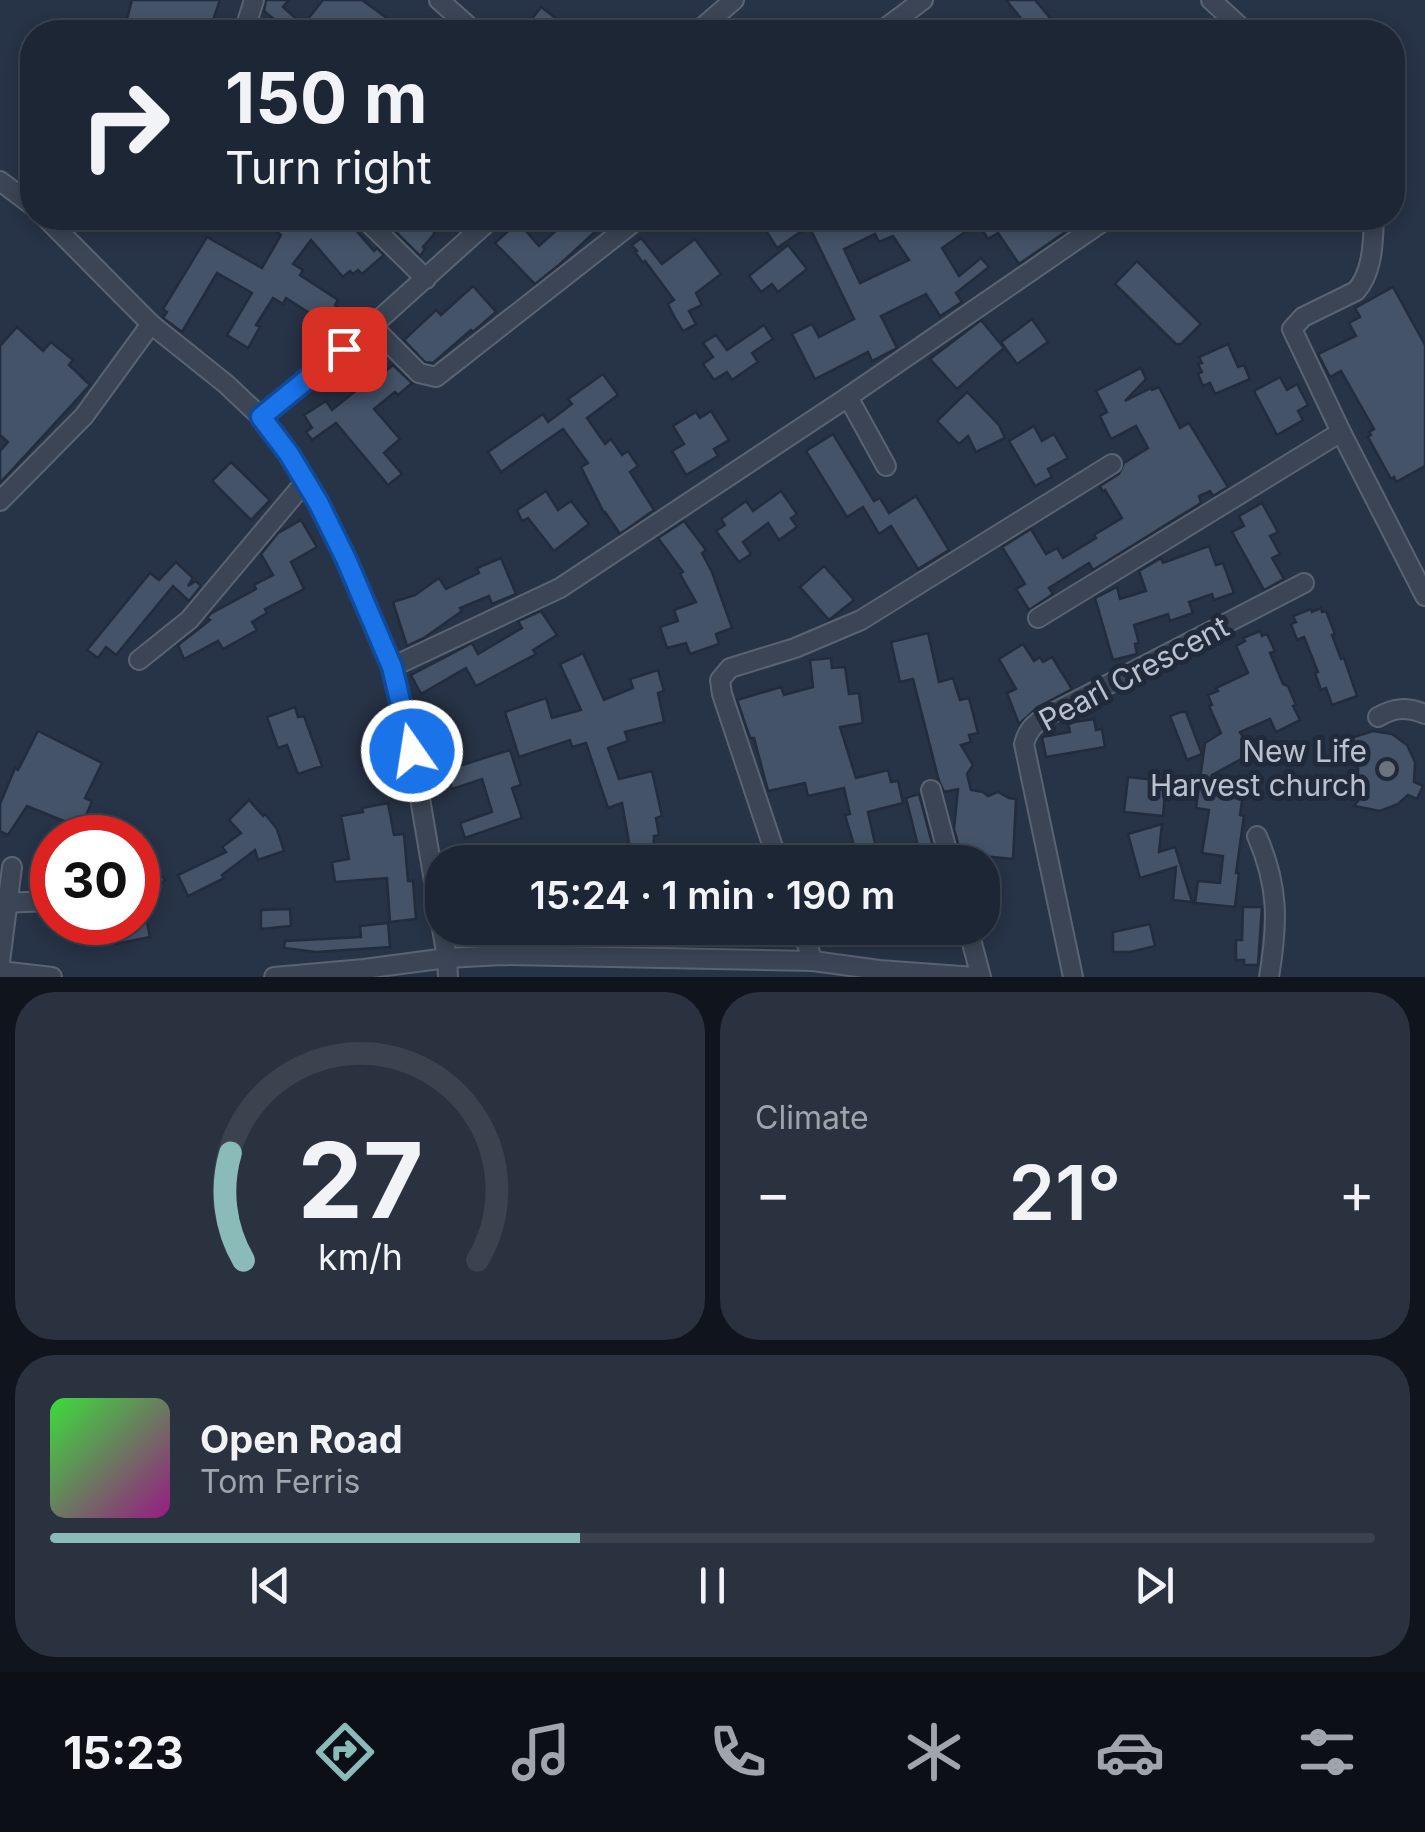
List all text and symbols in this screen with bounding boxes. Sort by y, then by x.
text: 150 m [225,55,428,140]
icon: right [60,60,190,190]
text: Turn right [225,140,432,195]
pin [302,307,387,392]
icon: arrive [317,322,372,377]
street label: Pearl Crescent [1033,608,1235,738]
position arrow [360,699,464,803]
place label: New Life Harvest church [1150,733,1367,803]
marker: New Life Harvest church [1376,758,1398,780]
speed limit sign: 30 [30,815,160,945]
text: 15:24 · 1 min · 190 m [530,872,895,918]
text: Climate [755,1098,869,1137]
text: 27 [297,1117,423,1243]
text: 21° [1009,1147,1121,1238]
text: − [755,1160,791,1226]
text: + [1339,1160,1375,1226]
text: km/h [318,1235,402,1279]
text: Open Road [200,1416,403,1462]
text: Tom Ferris [200,1462,360,1501]
icon: previous [243,1558,298,1613]
icon: pause [685,1558,740,1613]
icon: next [1127,1558,1182,1613]
icon: directions [310,1717,380,1787]
icon: music [506,1717,576,1787]
icon: phone [703,1717,773,1787]
icon: climate [899,1717,969,1787]
icon: car [1095,1717,1165,1787]
icon: filters [1292,1717,1362,1787]
text: 15:23 [63,1725,184,1780]

